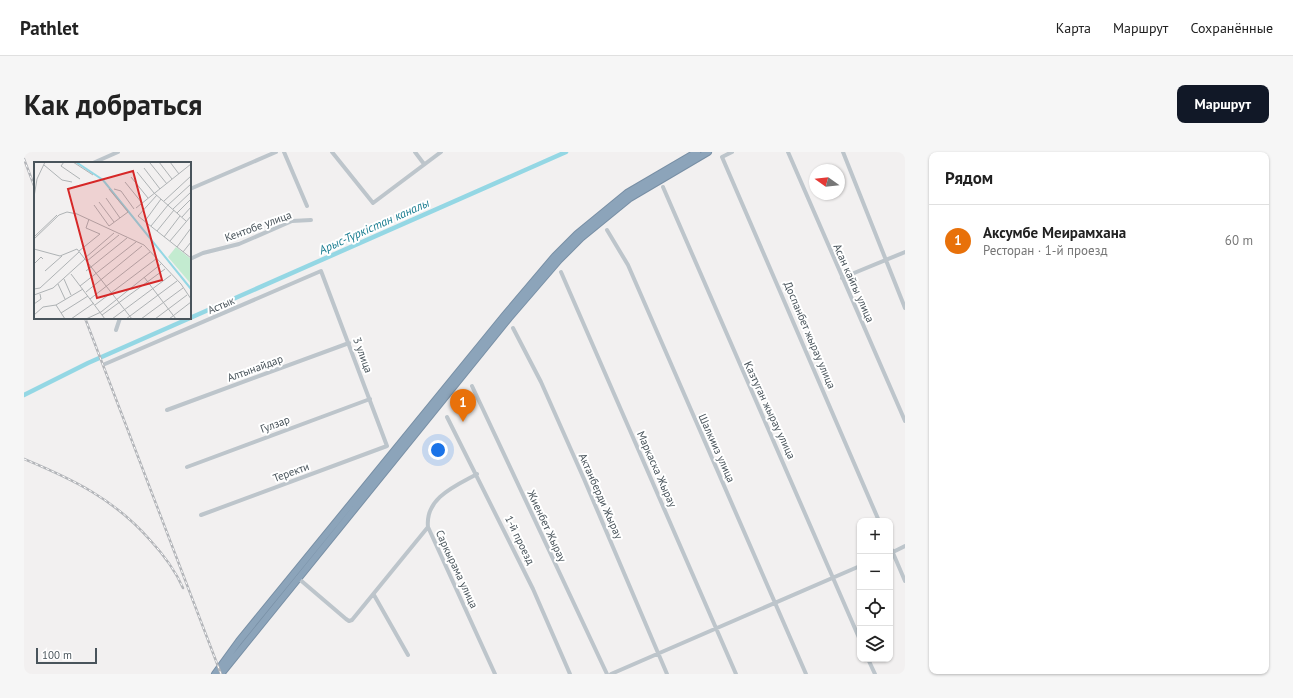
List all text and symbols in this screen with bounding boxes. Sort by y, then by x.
text: Pathlet [20,16,79,40]
text: Карта [1056,19,1091,37]
text: Маршрут [1113,19,1168,37]
text: Сохранённые [1190,19,1273,37]
button: Маршрут [1177,85,1269,123]
text: Как добраться [24,86,202,123]
inset map [34,162,191,319]
north arrow [809,164,845,200]
text: Рядом [945,167,993,189]
water label: Арыс-Түркістан каналы [316,195,432,258]
street label: Кентобе улица [223,207,293,245]
text: Аксумбе Меирамхана [983,223,1126,242]
text: 1 [954,232,962,249]
text: 60 m [1225,232,1253,249]
street label: Асан кайгы улица [830,242,878,324]
text: Ресторан · 1-й проезд [983,242,1107,259]
street label: Доспанбет жырау улица [781,279,839,391]
street label: Астык [205,293,237,317]
street label: 3 улица [350,335,376,375]
street label: Алтынайдар [225,351,285,385]
street label: Казтуган жырау улица [741,359,799,461]
pin: 1 [450,389,476,422]
street label: Шалкииз улица [696,411,738,485]
street label: Гулзар [258,412,292,436]
street label: Маркаска Жырау [634,429,680,510]
your location [428,440,448,460]
street label: Актанберди Жырау [576,451,627,542]
street label: Теректи [271,459,311,485]
street label: Жиенбет Жырау [524,487,570,565]
street label: 1-й проезд [502,513,538,567]
map controls [857,518,893,662]
button: + [857,518,893,554]
street label: Саркырама улица [433,527,481,611]
button: − [857,554,893,590]
button: locate [857,590,893,626]
button: layers [857,626,893,662]
scale bar [36,646,97,665]
text: 100 m [42,648,72,662]

